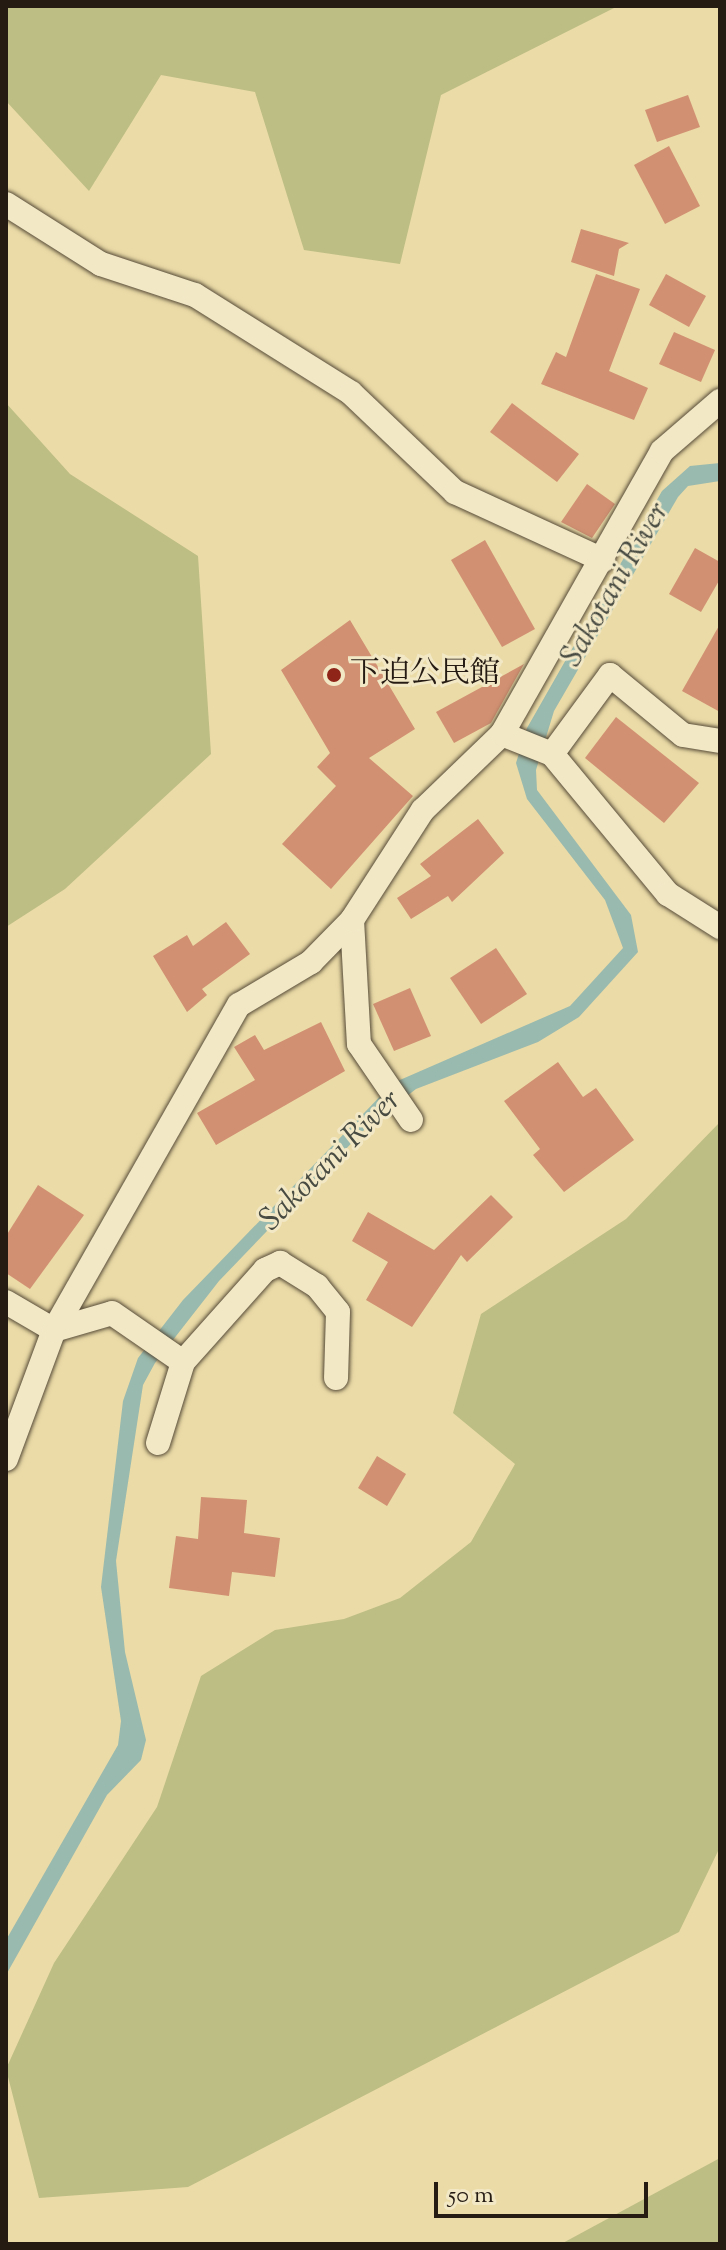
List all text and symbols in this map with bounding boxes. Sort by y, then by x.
water label: Sakotani River [553,496,679,674]
place label: 下迫公民館 [350,657,500,693]
marker: 下迫公民館 [325,666,343,684]
water label: Sakotani River [252,1082,410,1240]
scale bar [438,2166,652,2216]
text: 50 m [448,2179,494,2213]

